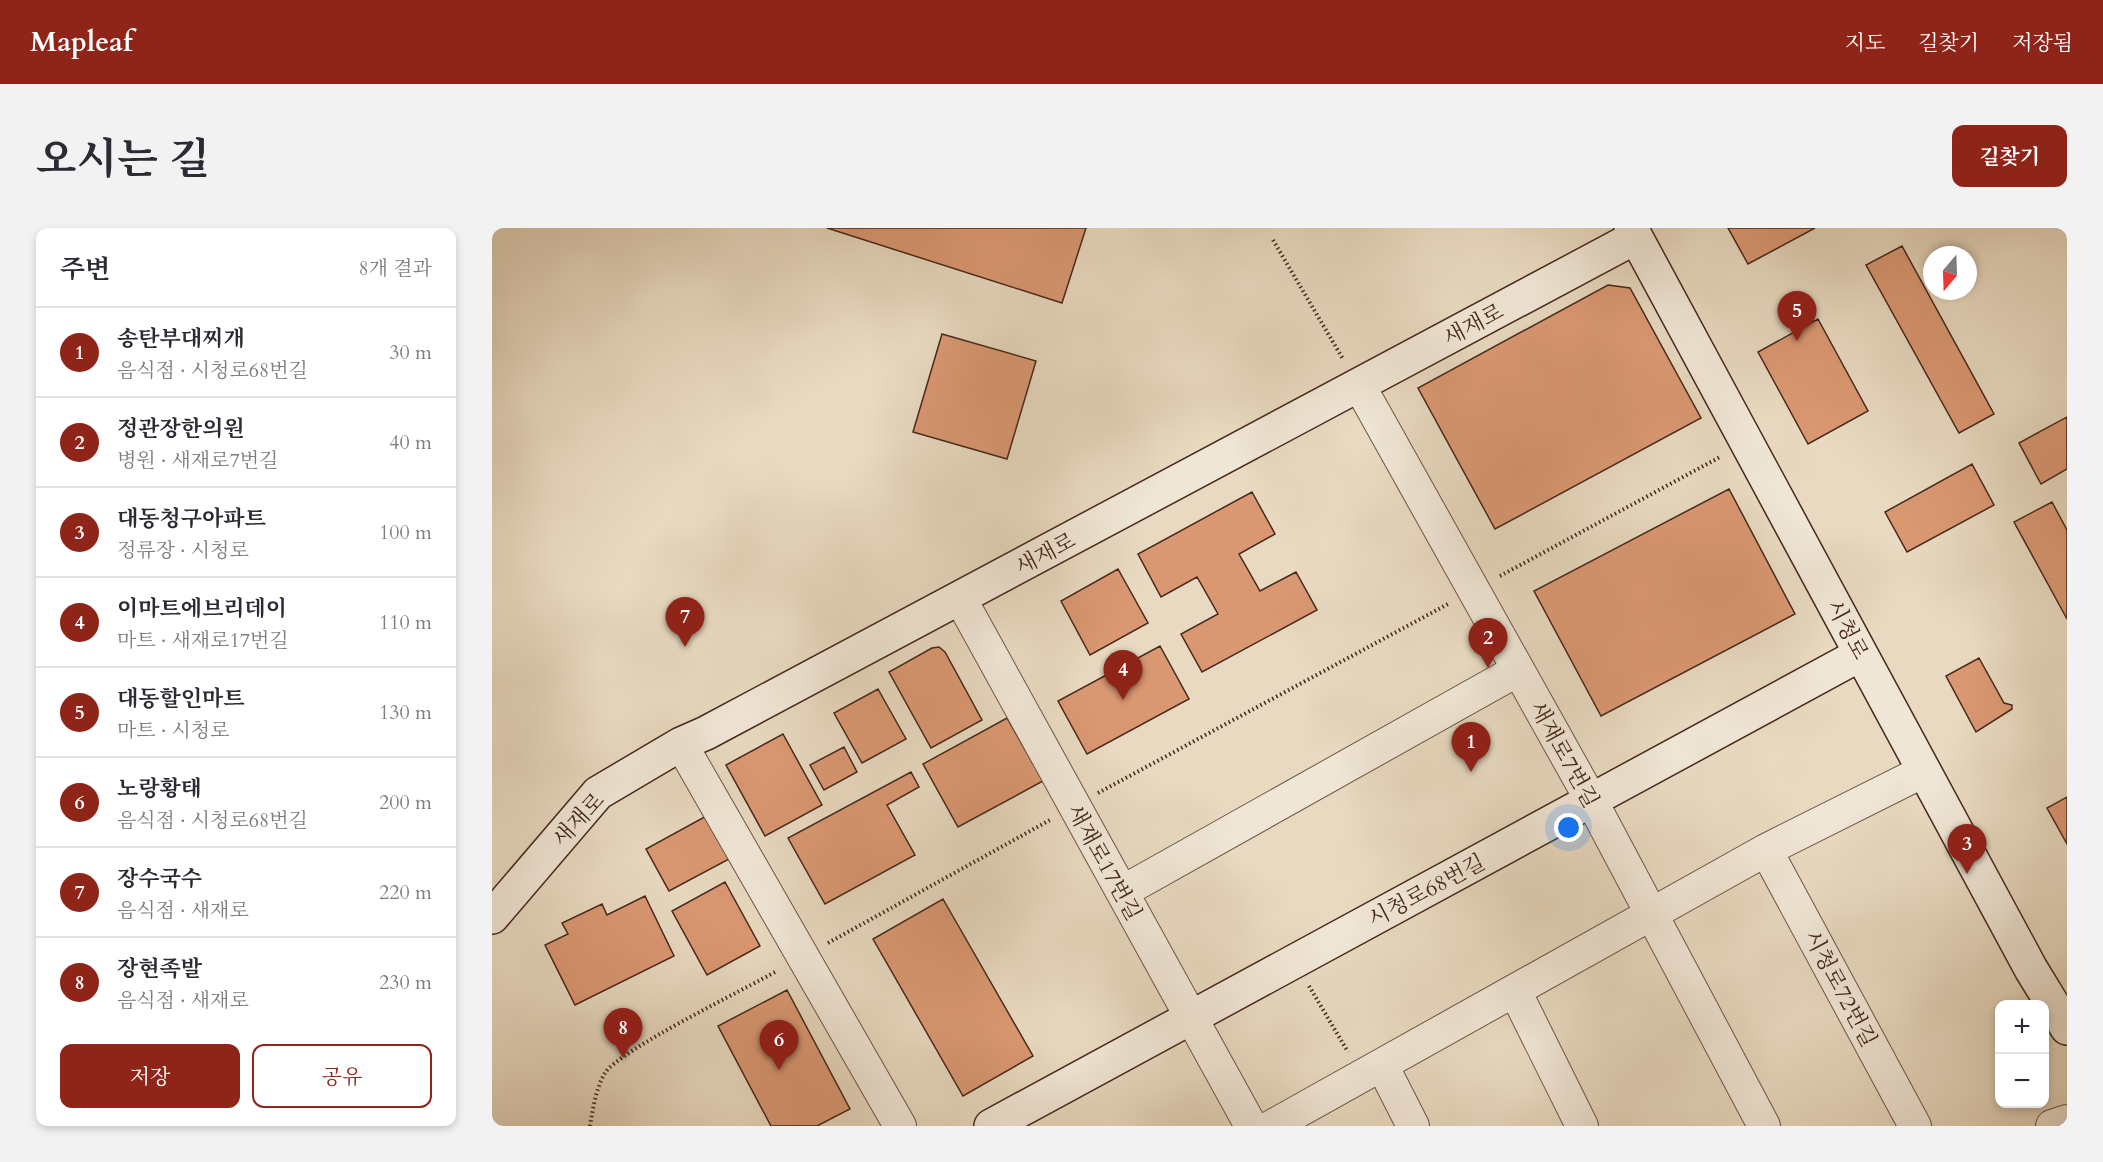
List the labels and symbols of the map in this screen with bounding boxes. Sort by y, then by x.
north arrow [1923,246,1977,300]
pin: 5 [1778,291,1816,341]
street label: 새재로 [1438,297,1509,353]
street label: 새재로 [1010,526,1081,582]
street label: 시청로 [1819,594,1875,665]
pin: 7 [666,598,704,647]
pin: 2 [1468,618,1508,668]
pin: 4 [1104,650,1142,700]
street label: 새재로7번길 [1523,696,1606,813]
pin: 1 [1452,722,1490,772]
street label: 새재로 [546,786,611,853]
street label: 새재로17번길 [1060,799,1148,926]
your location [1554,813,1583,842]
pin: 3 [1948,824,1986,874]
street label: 시청로68번길 [1363,847,1490,934]
street label: 시청로72번길 [1797,925,1884,1052]
pin: 8 [604,1008,642,1058]
pin: 6 [760,1020,798,1070]

